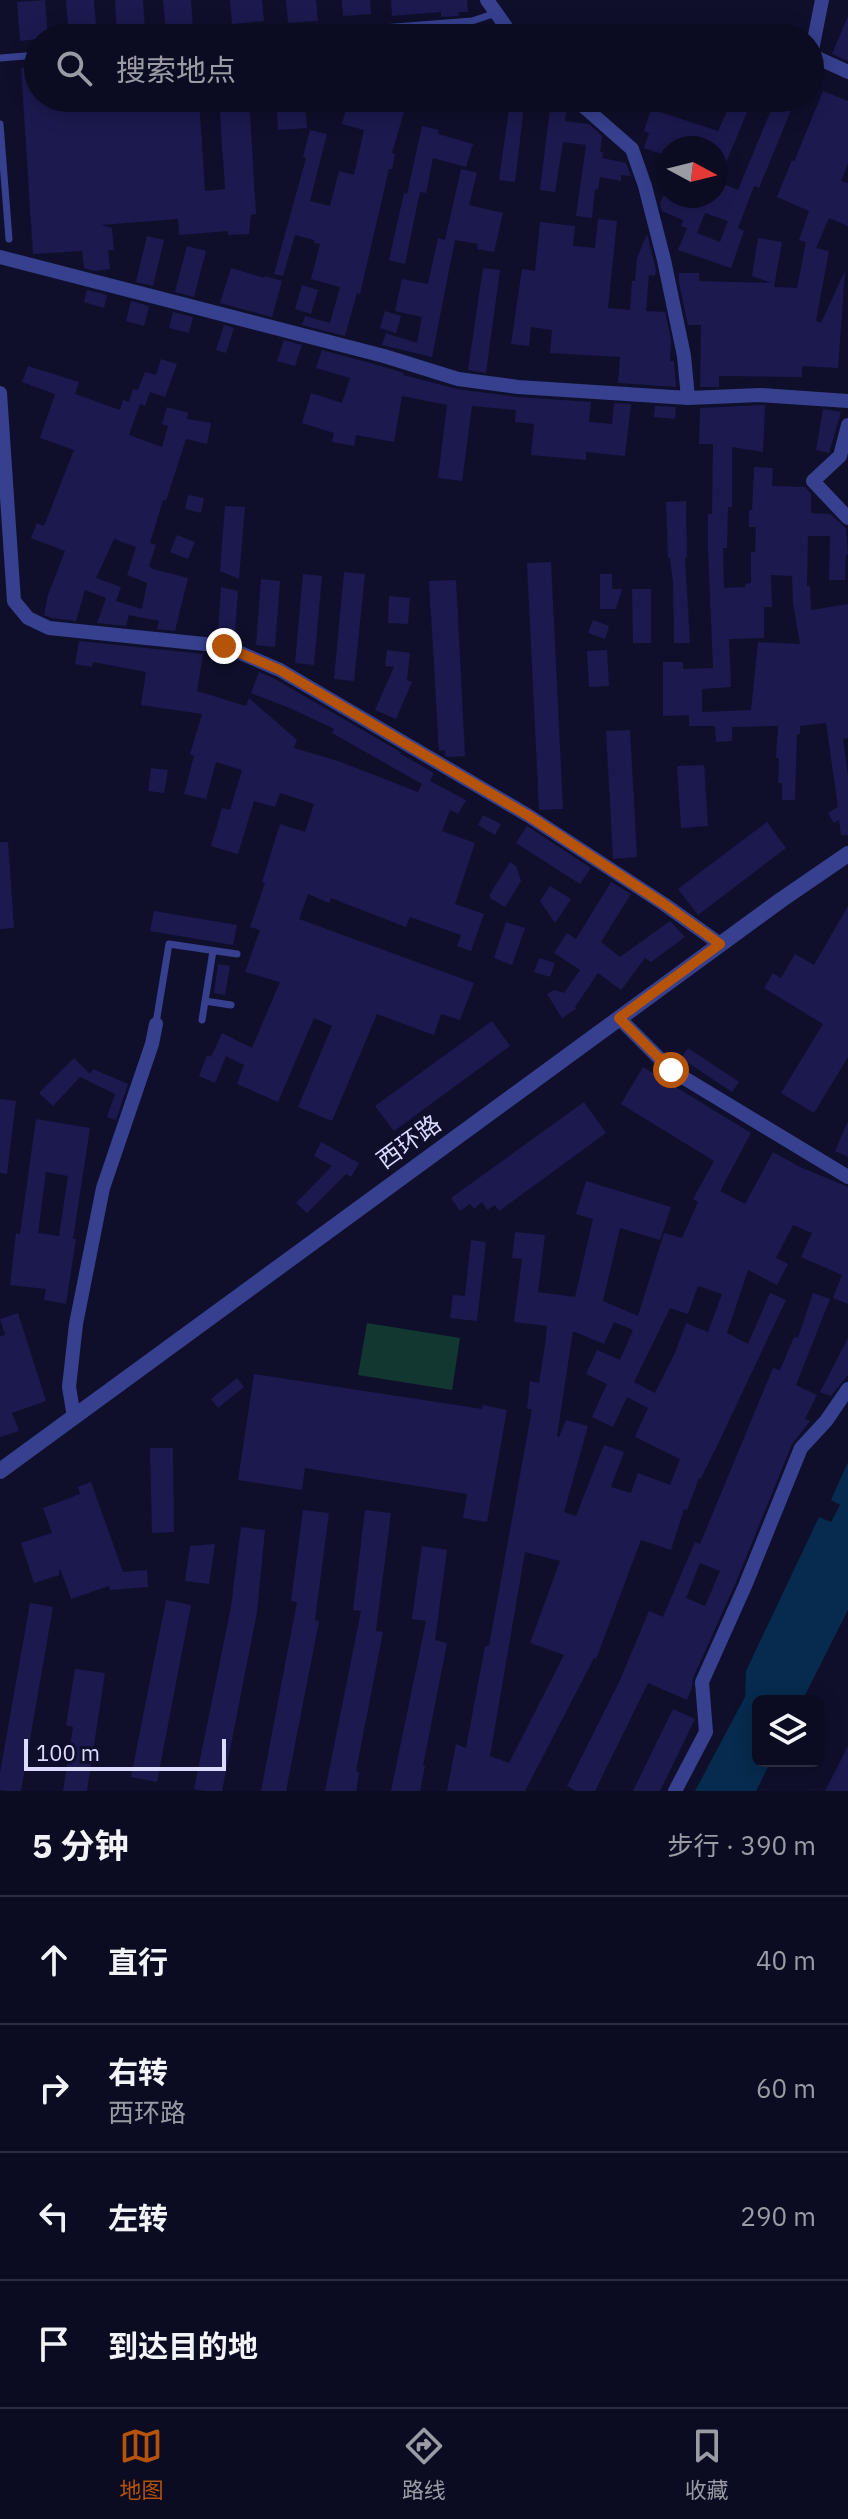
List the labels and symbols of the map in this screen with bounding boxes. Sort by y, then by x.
north arrow [656,136,728,208]
route end [206,628,242,664]
route start [653,1052,689,1088]
street label: 西环路 [370,1107,447,1175]
scale bar [24,1735,226,1771]

